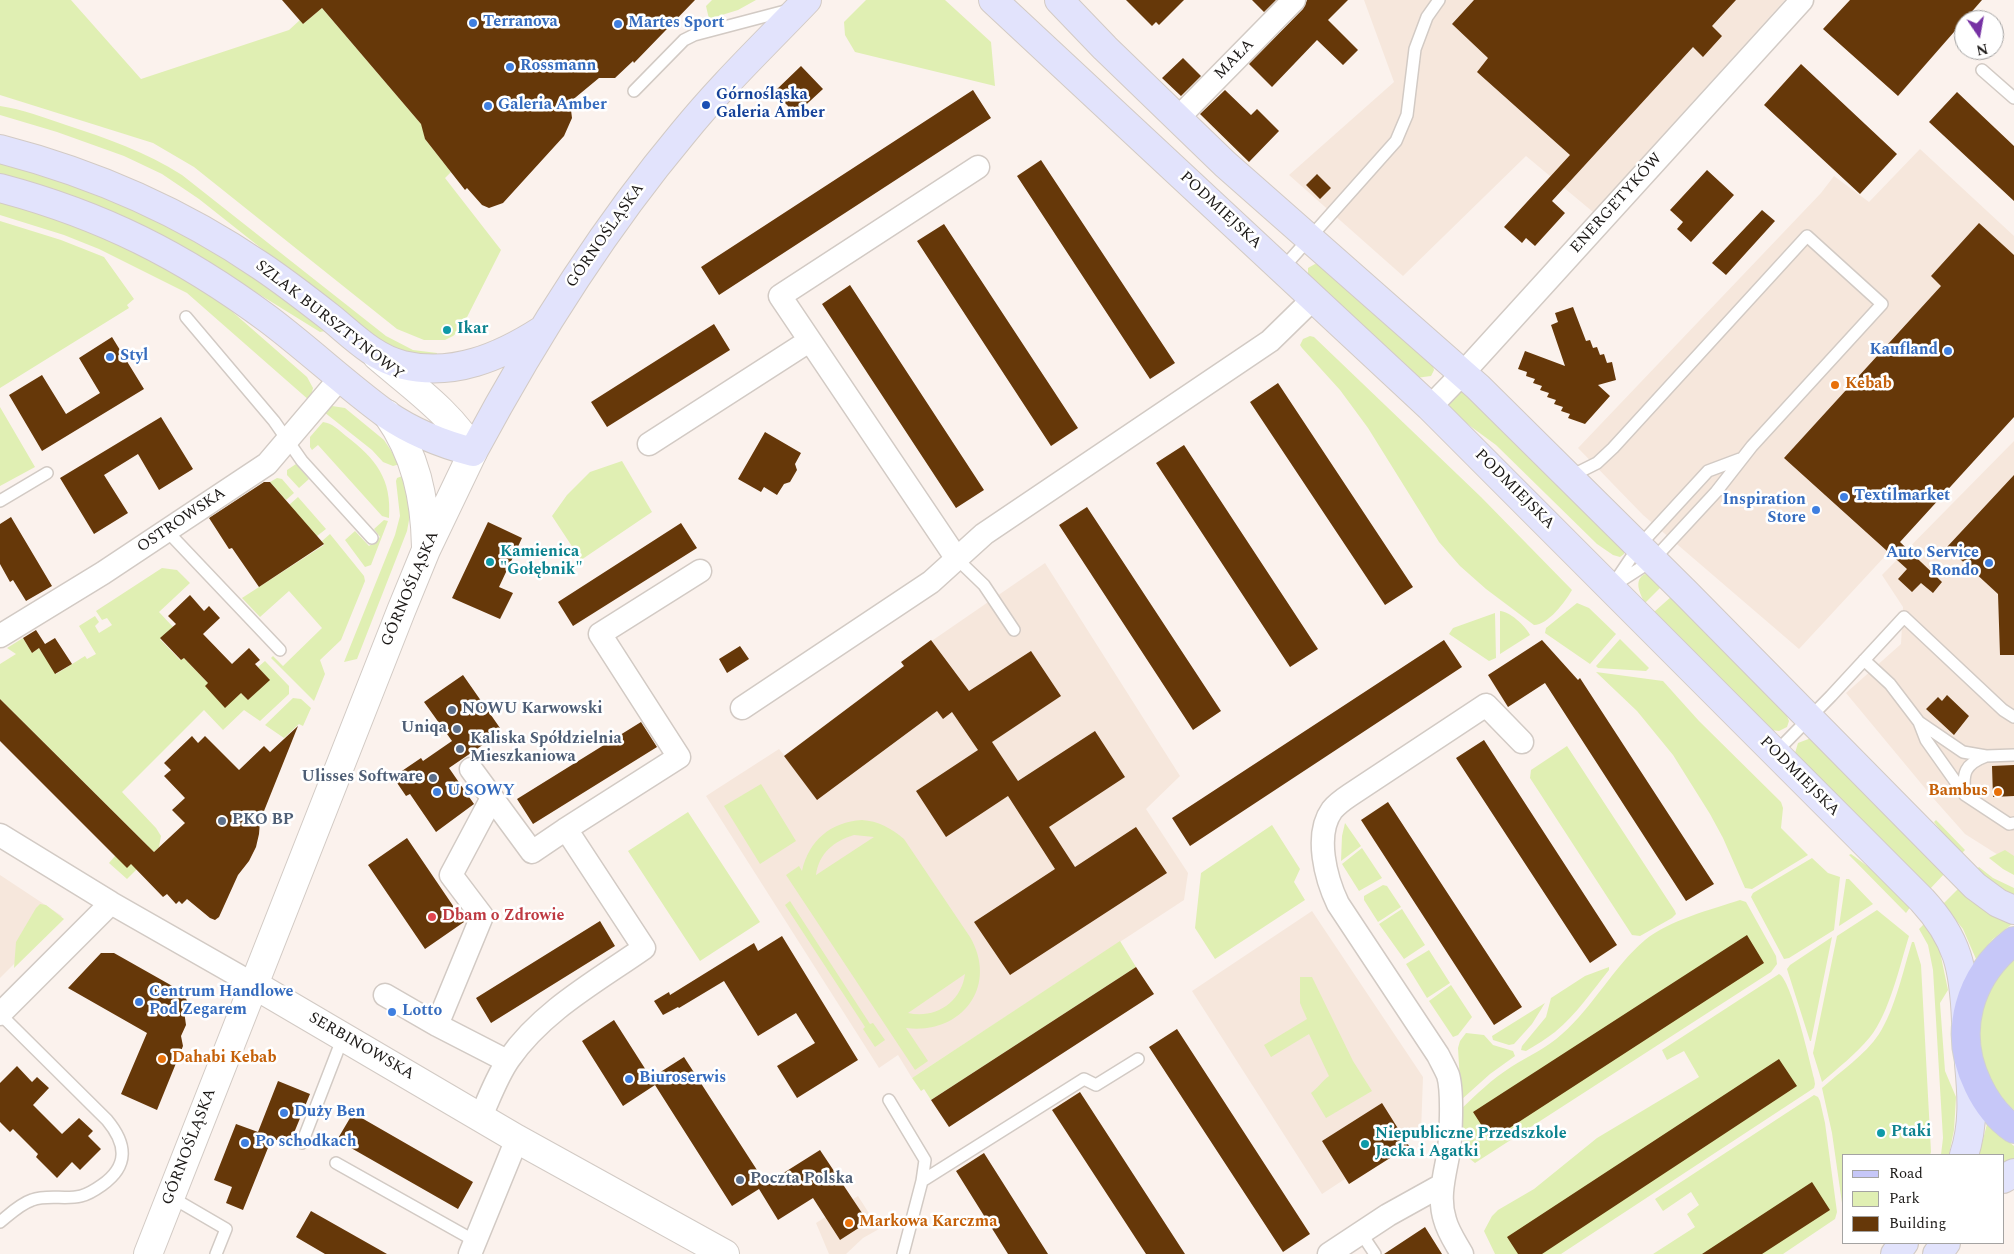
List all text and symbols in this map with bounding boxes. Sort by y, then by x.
north arrow [1954,10,2004,60]
place label: Terranova [483,13,558,33]
place label: Martes Sport [628,14,724,34]
marker: Terranova [467,17,479,29]
marker: Martes Sport [612,18,624,30]
street label: MAŁA [1211,36,1259,84]
text: N [1974,38,1990,61]
place label: Rossmann [520,57,597,77]
marker: Rossmann [504,61,516,73]
place label: Górnośląska Galeria Amber [716,86,825,124]
place label: Galeria Amber [498,96,607,116]
marker: Górnośląska Galeria Amber [700,99,712,111]
marker: Galeria Amber [482,100,494,112]
street label: ENERGETYKÓW [1567,150,1667,258]
street label: PODMIEJSKA [1175,168,1265,254]
street label: GÓRNOŚLĄSKA [563,180,649,292]
street label: SZLAK BURSZTYNOWY [251,257,407,385]
place label: Ikar [457,320,488,340]
marker: Ikar [441,324,453,336]
place label: Kaufland [1870,341,1938,361]
marker: Kaufland [1942,345,1954,357]
place label: Styl [120,347,148,367]
marker: Styl [104,351,116,363]
place label: Kebab [1845,375,1892,395]
marker: Kebab [1829,379,1841,391]
street label: PODMIEJSKA [1470,446,1558,534]
street label: OSTROWSKA [134,484,230,558]
place label: Textilmarket [1854,487,1950,507]
place label: Inspiration Store [1723,491,1806,529]
marker: Textilmarket [1838,491,1850,503]
marker: Inspiration Store [1810,504,1822,516]
street label: GÓRNOŚLĄSKA [378,529,444,649]
place label: Kamienica "Gołębnik" [500,543,583,581]
place label: Auto Service Rondo [1886,544,1979,582]
marker: Kamienica "Gołębnik" [484,556,496,568]
marker: Auto Service Rondo [1983,557,1995,569]
place label: NOWU Karwowski [462,700,603,720]
marker: NOWU Karwowski [446,704,458,716]
place label: Uniqa [401,719,447,739]
marker: Uniqa [451,723,463,735]
place label: Kaliska Spółdzielnia Mieszkaniowa [470,730,622,768]
street label: PODMIEJSKA [1755,733,1843,821]
marker: Kaliska Spółdzielnia Mieszkaniowa [454,743,466,755]
place label: Ulisses Software [302,768,423,788]
marker: Ulisses Software [427,772,439,784]
place label: U SOWY [447,782,515,802]
place label: Bambus [1928,782,1988,802]
marker: U SOWY [431,786,443,798]
marker: Bambus [1992,786,2004,798]
place label: PKO BP [232,811,294,831]
marker: PKO BP [216,815,228,827]
place label: Dbam o Zdrowie [442,907,564,927]
marker: Dbam o Zdrowie [426,911,438,923]
place label: Centrum Handlowe Pod Zegarem [149,983,293,1021]
marker: Centrum Handlowe Pod Zegarem [133,996,145,1008]
place label: Lotto [402,1002,442,1022]
marker: Lotto [386,1006,398,1018]
street label: SERBINOWSKA [305,1009,417,1085]
place label: Dahabi Kebab [172,1049,277,1069]
marker: Dahabi Kebab [156,1053,168,1065]
place label: Biuroserwis [639,1069,726,1089]
marker: Biuroserwis [623,1073,635,1085]
street label: GÓRNOŚLĄSKA [159,1086,221,1208]
place label: Duży Ben [294,1103,365,1123]
marker: Duży Ben [278,1107,290,1119]
place label: Ptaki [1891,1123,1931,1143]
place label: Niepubliczne Przedszkole Jacka i Agatki [1375,1125,1567,1163]
marker: Ptaki [1875,1127,1887,1139]
place label: Po schodkach [255,1133,357,1153]
marker: Po schodkach [239,1137,251,1149]
marker: Niepubliczne Przedszkole Jacka i Agatki [1359,1138,1371,1150]
legend [1842,1154,2004,1244]
text: Road [1889,1162,1923,1185]
place label: Poczta Polska [750,1170,853,1190]
marker: Poczta Polska [734,1174,746,1186]
text: Park [1889,1187,1920,1210]
text: Building [1889,1212,1946,1235]
place label: Markowa Karczma [859,1213,997,1233]
marker: Markowa Karczma [843,1217,855,1229]

